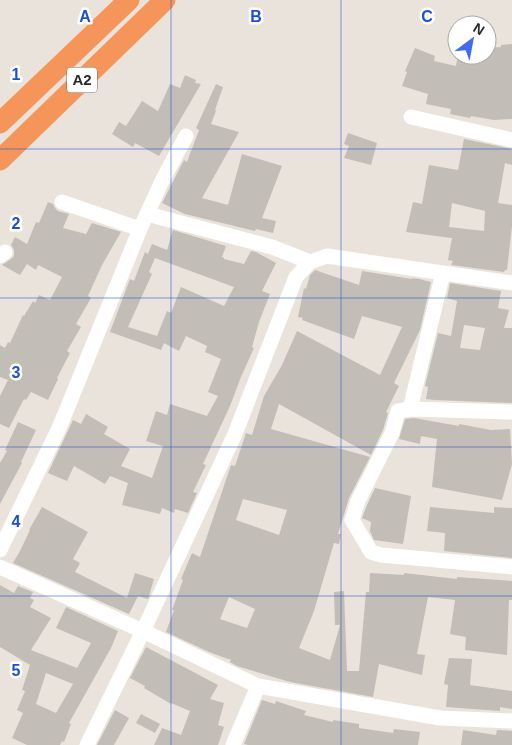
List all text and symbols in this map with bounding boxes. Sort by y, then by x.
text: A [79,8,91,25]
text: B [250,8,262,25]
text: C [421,8,433,25]
north arrow [447,15,497,65]
text: N [470,20,487,38]
text: 1 [12,66,21,83]
road number: A2 [67,68,97,92]
text: 2 [12,215,21,232]
text: 3 [12,364,21,381]
text: 4 [12,513,21,530]
text: 5 [12,662,21,679]

